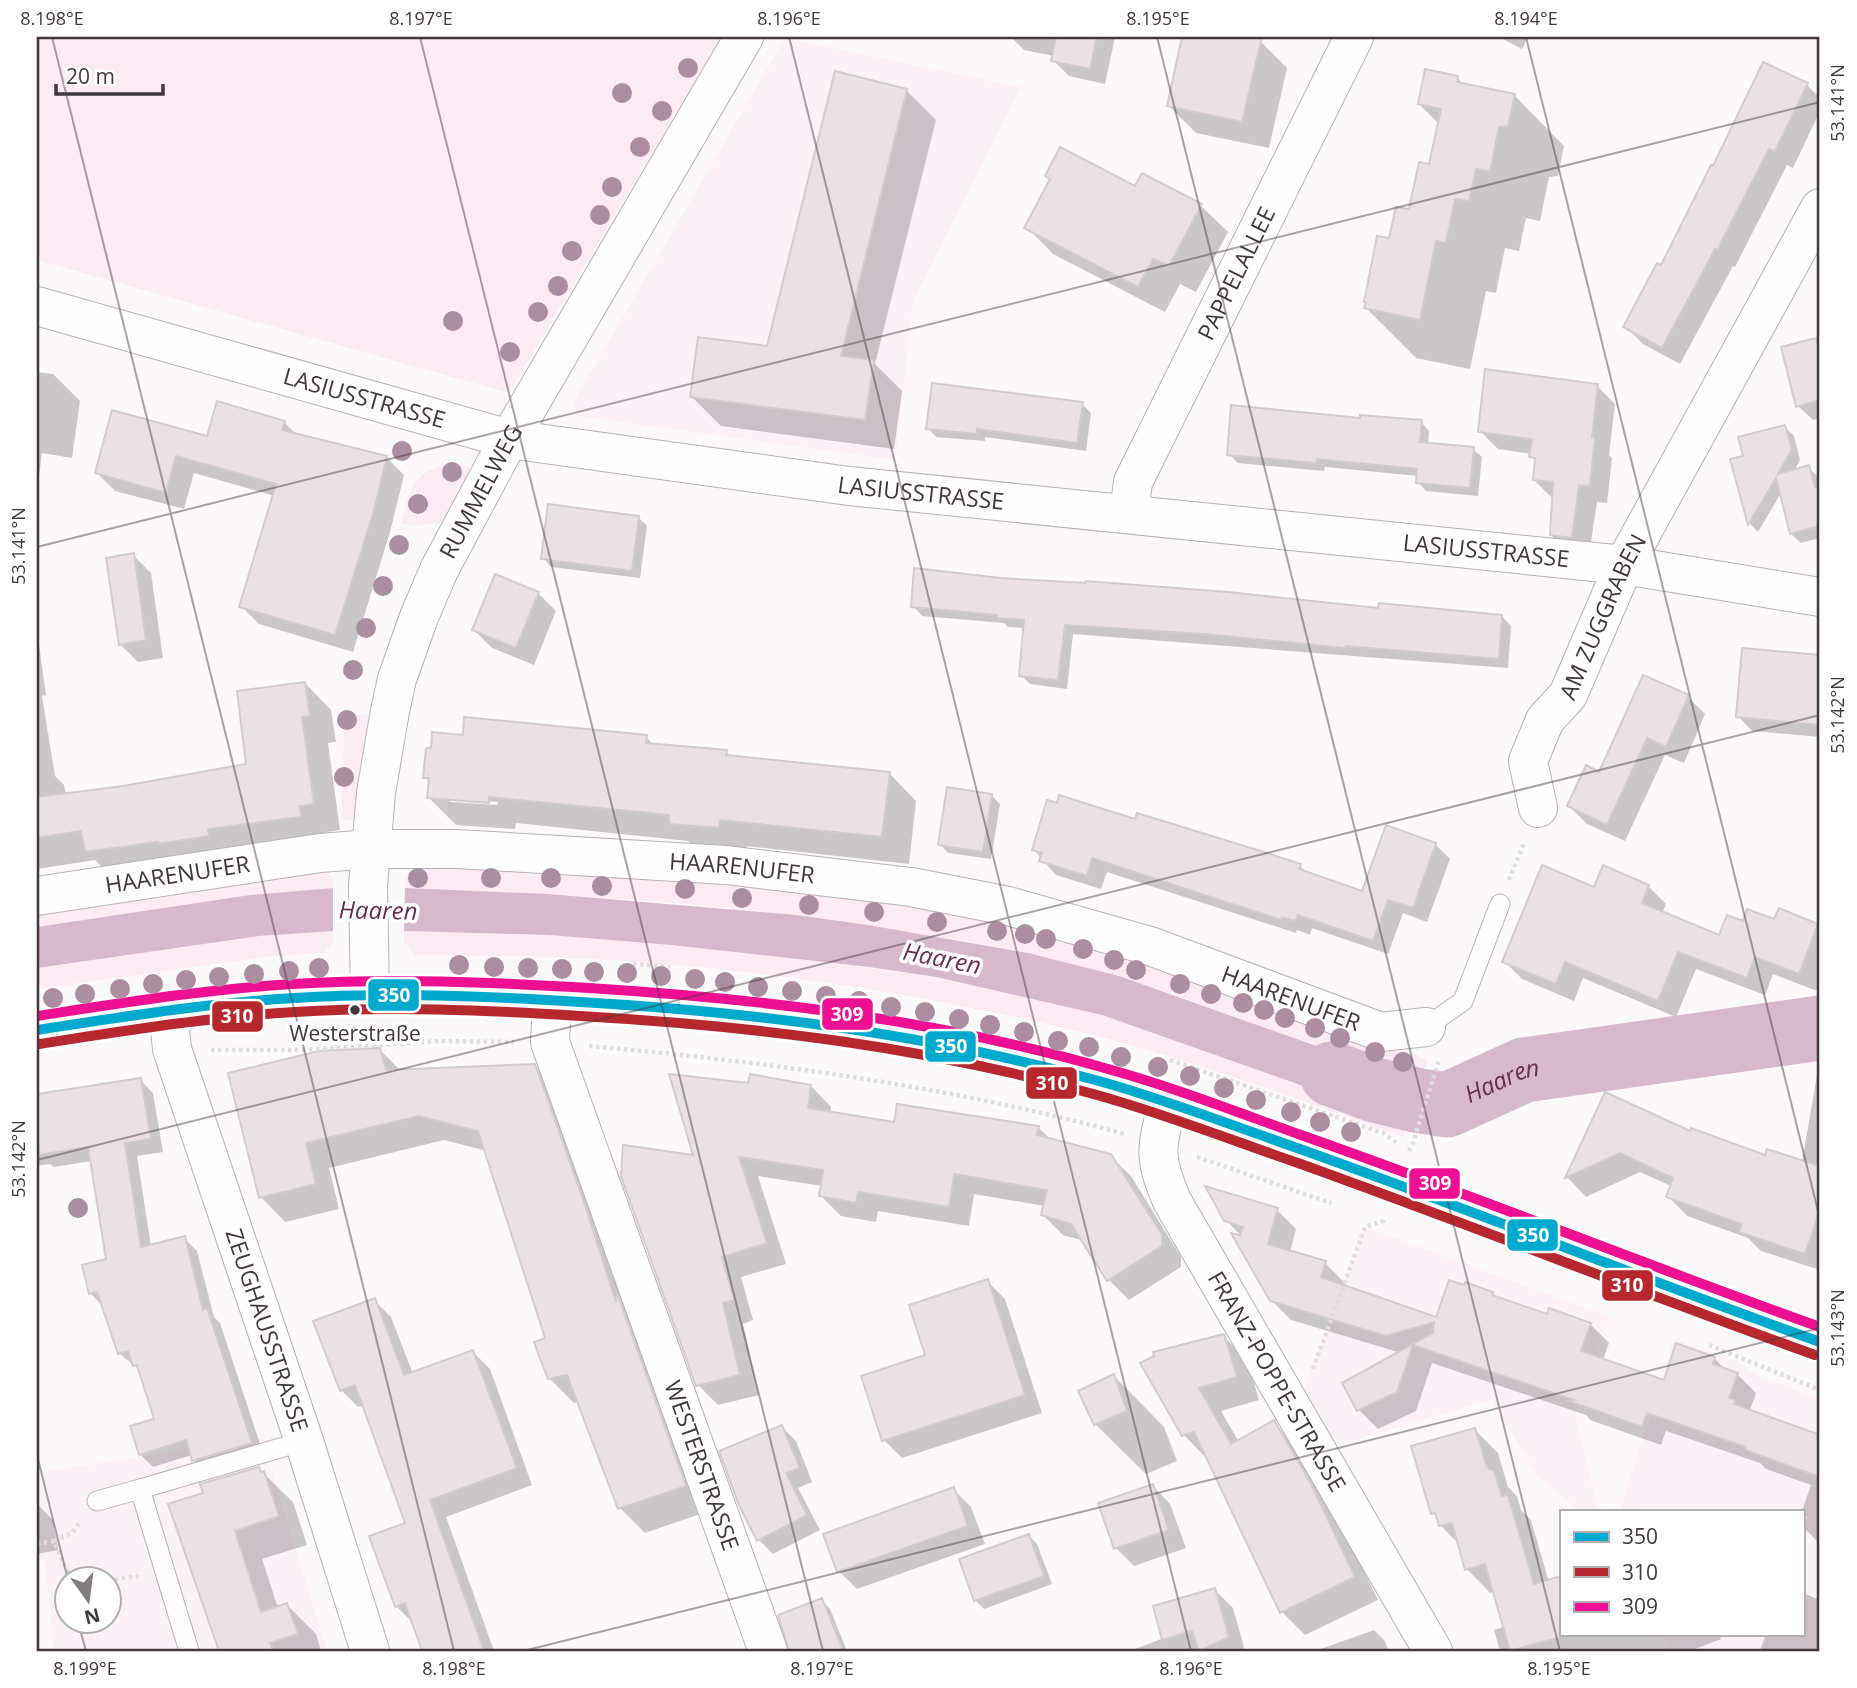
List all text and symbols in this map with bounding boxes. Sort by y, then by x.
text: 8.198°E [20,6,84,30]
text: 8.197°E [389,6,453,30]
text: 8.196°E [757,6,821,30]
text: 8.195°E [1126,6,1190,30]
text: 8.194°E [1494,6,1558,30]
scale bar [56,52,163,96]
text: 20 m [66,62,115,90]
text: 53.141°N [1825,64,1849,142]
street label: PAPPELALLEE [1189,201,1282,345]
street label: LASIUSSTRASSE [280,359,449,435]
street label: RUMMELWEG [431,418,529,564]
street label: LASIUSSTRASSE [836,468,1006,517]
text: 53.141°N [6,507,30,585]
street label: LASIUSSTRASSE [1401,526,1571,574]
street label: AM ZUGGRABEN [1551,528,1653,704]
text: 53.142°N [1825,676,1849,754]
street label: HAARENUFER [668,845,817,890]
street label: HAARENUFER [103,847,252,900]
water label: Haaren [338,892,418,927]
water label: Haaren [900,934,984,981]
street label: HAARENUFER [1217,957,1365,1038]
line badge: 350 [367,978,420,1012]
text: 350 [378,982,410,1008]
line badge: 309 [821,997,874,1031]
line badge: 310 [211,1000,264,1033]
text: 309 [831,1001,863,1027]
text: 310 [221,1003,253,1029]
marker: Westerstraße [348,1003,362,1017]
place label: Westerstraße [289,1019,421,1047]
line badge: 350 [924,1030,977,1063]
text: 350 [935,1033,967,1059]
water label: Haaren [1459,1050,1541,1110]
line badge: 310 [1025,1066,1078,1100]
text: 310 [1036,1070,1068,1096]
text: 53.142°N [6,1120,30,1198]
line badge: 309 [1408,1167,1461,1200]
text: 309 [1419,1170,1451,1196]
line badge: 350 [1506,1218,1559,1252]
text: 350 [1517,1222,1549,1248]
street label: ZEUGHAUSSTRASSE [219,1224,317,1436]
street label: FRANZ-POPPE-STRASSE [1201,1265,1354,1497]
line badge: 310 [1601,1269,1654,1302]
text: 310 [1611,1272,1643,1298]
text: 53.143°N [1825,1289,1849,1367]
street label: WESTERSTRASSE [657,1376,748,1555]
legend [1560,1510,1804,1636]
text: 350 [1622,1522,1658,1550]
text: 310 [1622,1558,1658,1586]
north arrow [52,1566,122,1636]
text: 309 [1622,1592,1658,1620]
text: N [81,1602,103,1631]
text: 8.199°E [53,1656,117,1680]
text: 8.198°E [422,1656,486,1680]
text: 8.197°E [790,1656,854,1680]
text: 8.196°E [1159,1656,1223,1680]
text: 8.195°E [1527,1656,1591,1680]

